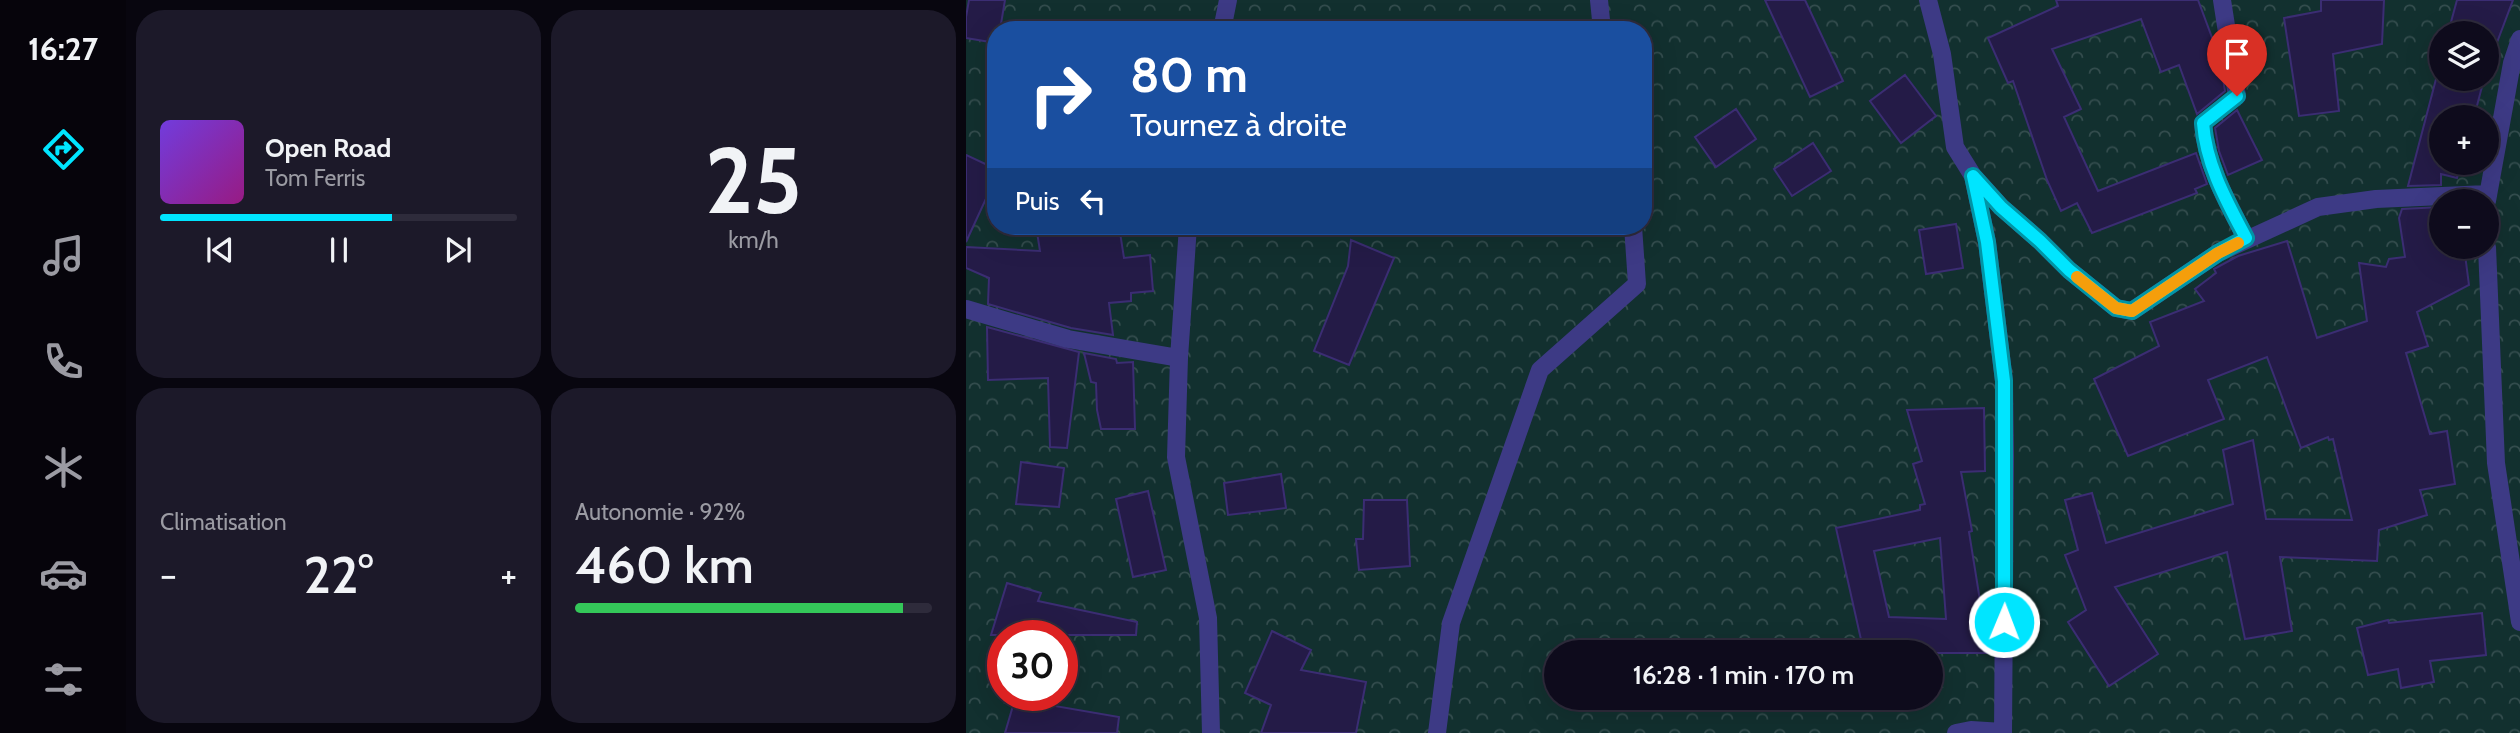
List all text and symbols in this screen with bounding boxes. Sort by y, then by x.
map controls [2429,21,2499,259]
button: layers [2429,21,2499,91]
pin [2207,24,2267,96]
text: 16:27 [28,29,98,68]
icon: arrive [2218,35,2256,73]
text: 80 m [1130,45,1248,104]
icon: right [1015,49,1106,140]
text: Tournez à droite [1130,105,1347,144]
button: + [2429,105,2499,175]
icon: directions [39,125,88,174]
text: 25 [705,125,802,236]
text: Open Road [265,132,391,164]
text: Tom Ferris [265,164,365,192]
icon: left [1074,182,1112,220]
text: Puis [1015,185,1060,217]
button: − [2429,189,2499,259]
text: km/h [728,226,779,254]
icon: music [39,231,88,280]
icon: previous [201,231,239,269]
icon: pause [320,231,358,269]
icon: next [439,231,477,269]
icon: phone [39,337,88,386]
icon: climate [39,443,88,492]
text: Autonomie · 92% [575,498,745,526]
text: Climatisation [160,508,287,536]
text: 460 km [575,533,754,596]
text: 22° [304,543,373,606]
icon: car [39,549,88,598]
text: − [160,551,177,598]
text: + [500,551,517,598]
position arrow [1967,585,2041,659]
speed limit sign: 30 [987,620,1078,711]
icon: filters [39,655,88,704]
text: 16:28 · 1 min · 170 m [1633,659,1854,691]

